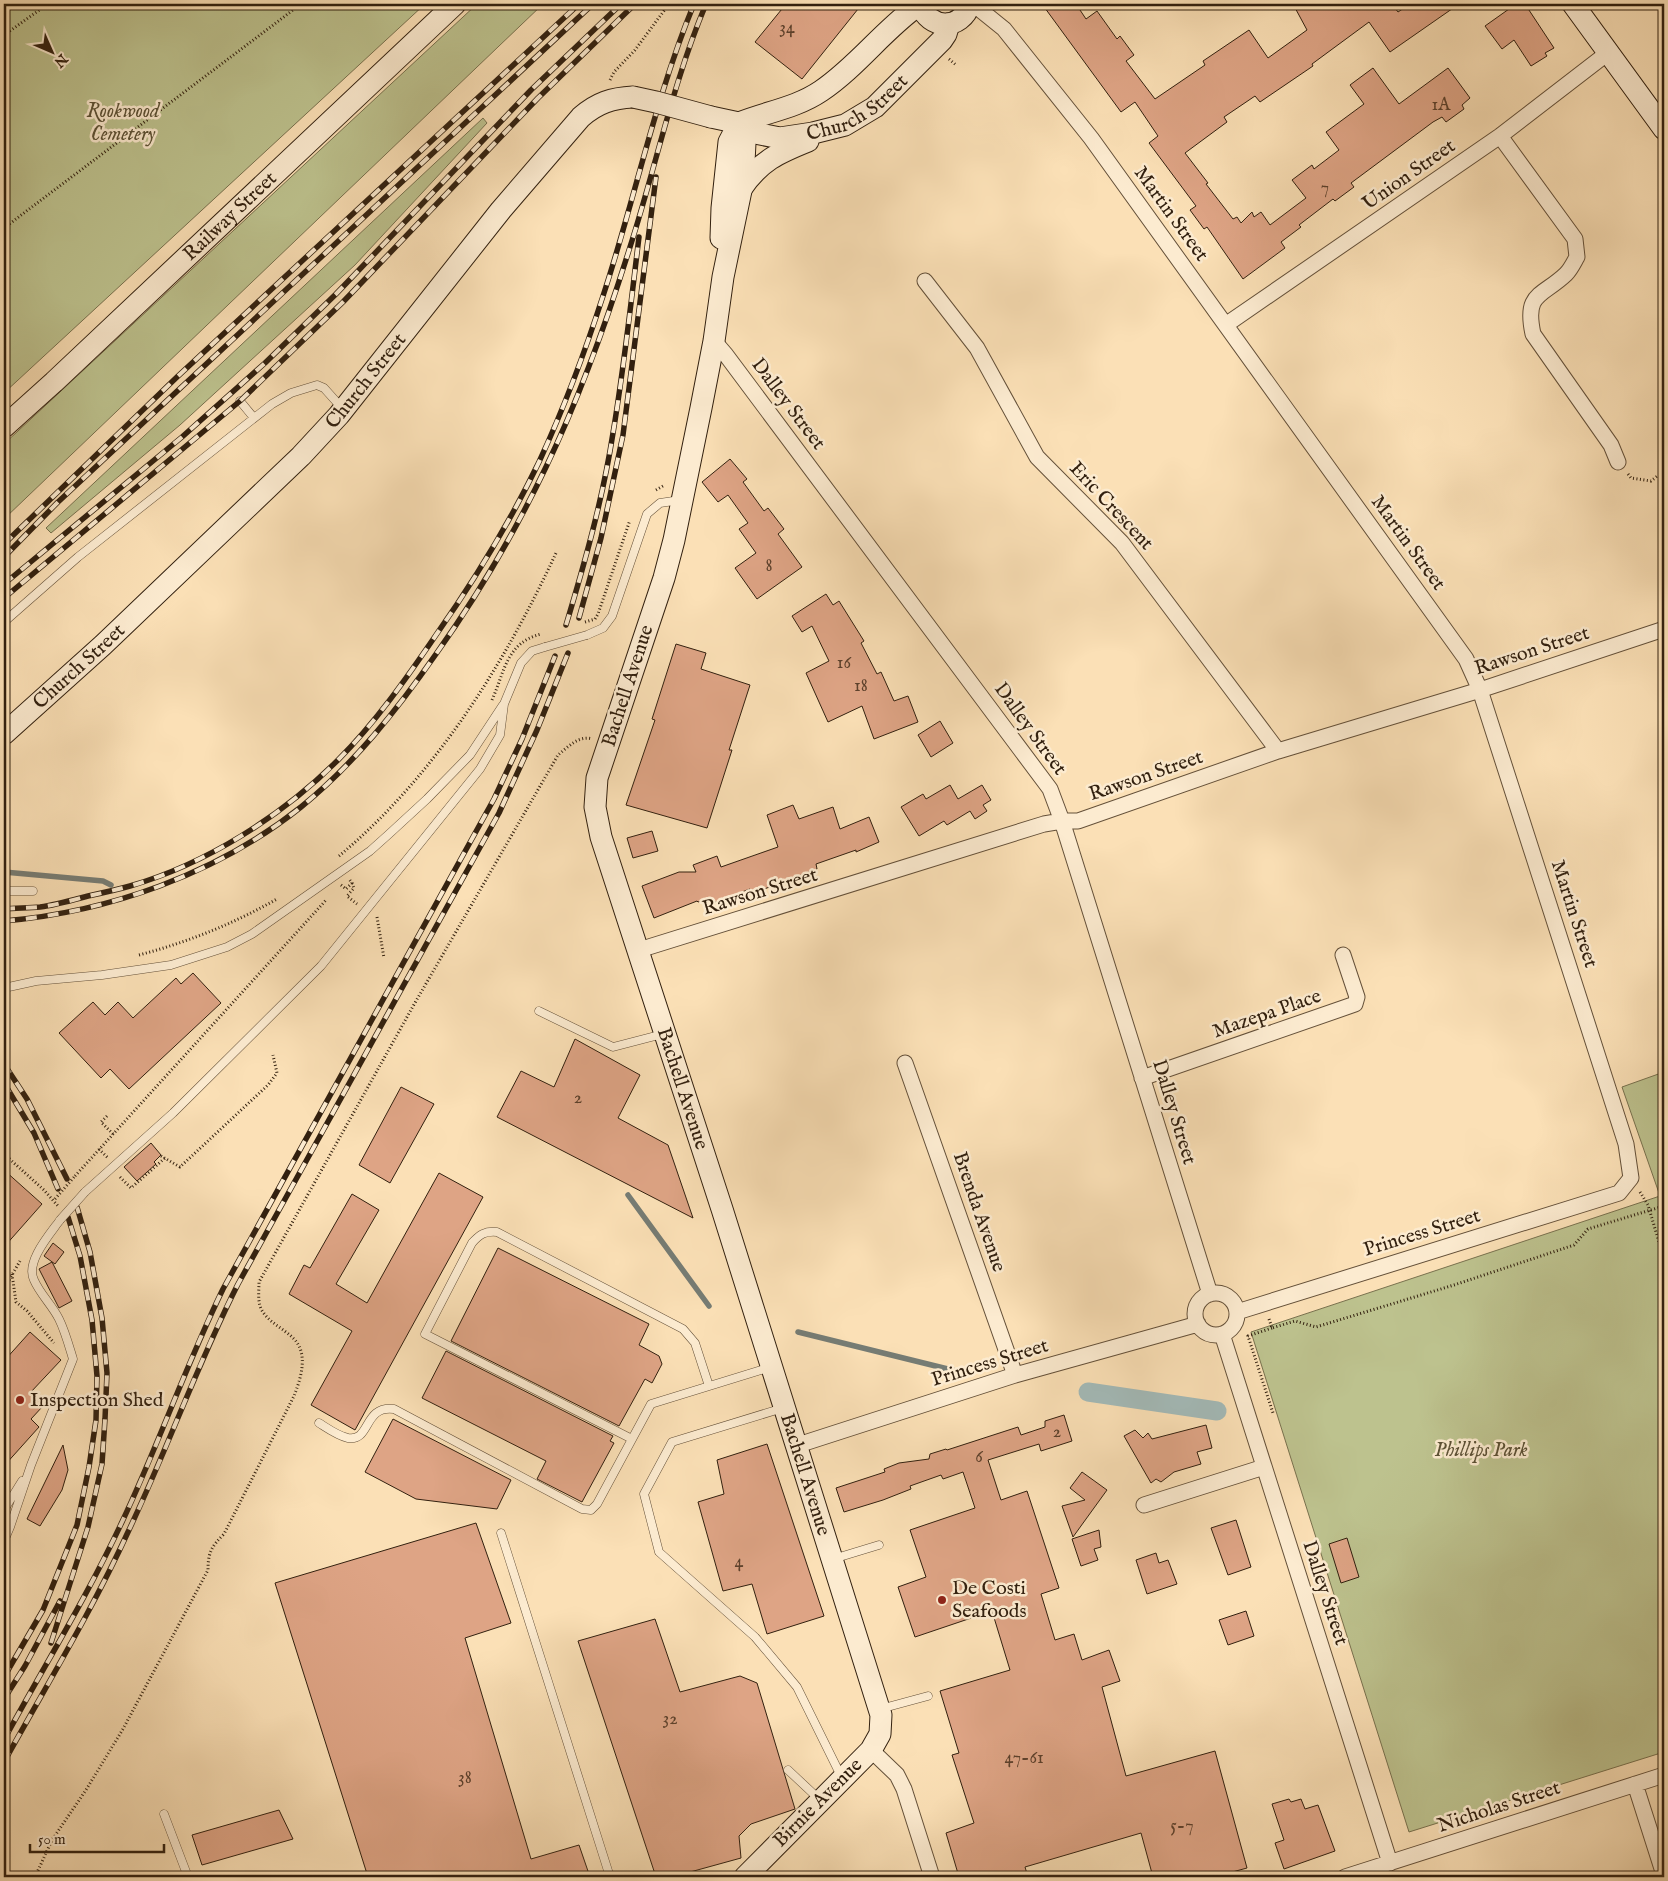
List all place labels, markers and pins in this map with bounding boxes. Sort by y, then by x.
place label: Inspection Shed [30,1388,164,1413]
marker: Inspection Shed [14,1394,26,1406]
place label: De Costi Seafoods [952,1576,1026,1624]
marker: De Costi Seafoods [936,1594,948,1606]

